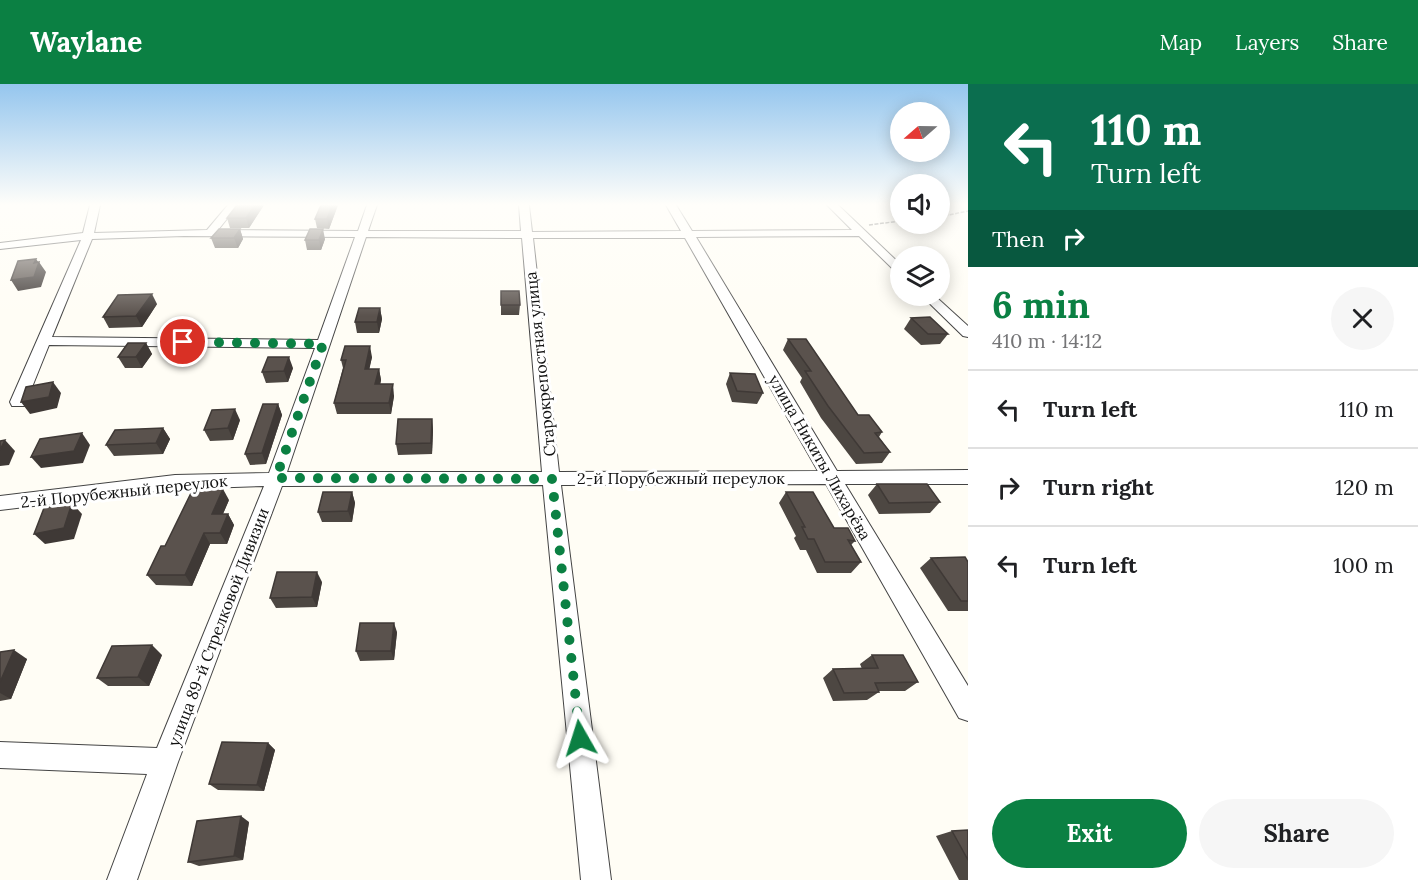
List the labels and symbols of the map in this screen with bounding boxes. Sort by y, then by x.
north arrow [890,102,950,162]
street label: Старокрепостная улица [520,271,560,457]
pin [157,316,208,367]
street label: улица Никиты Лихарёва [764,371,876,543]
street label: 2-й Порубежный переулок [577,468,785,488]
street label: 2-й Порубежный переулок [20,470,229,512]
street label: улица 89-й Стрелковой Дивизии [163,505,273,749]
position arrow [548,706,612,770]

